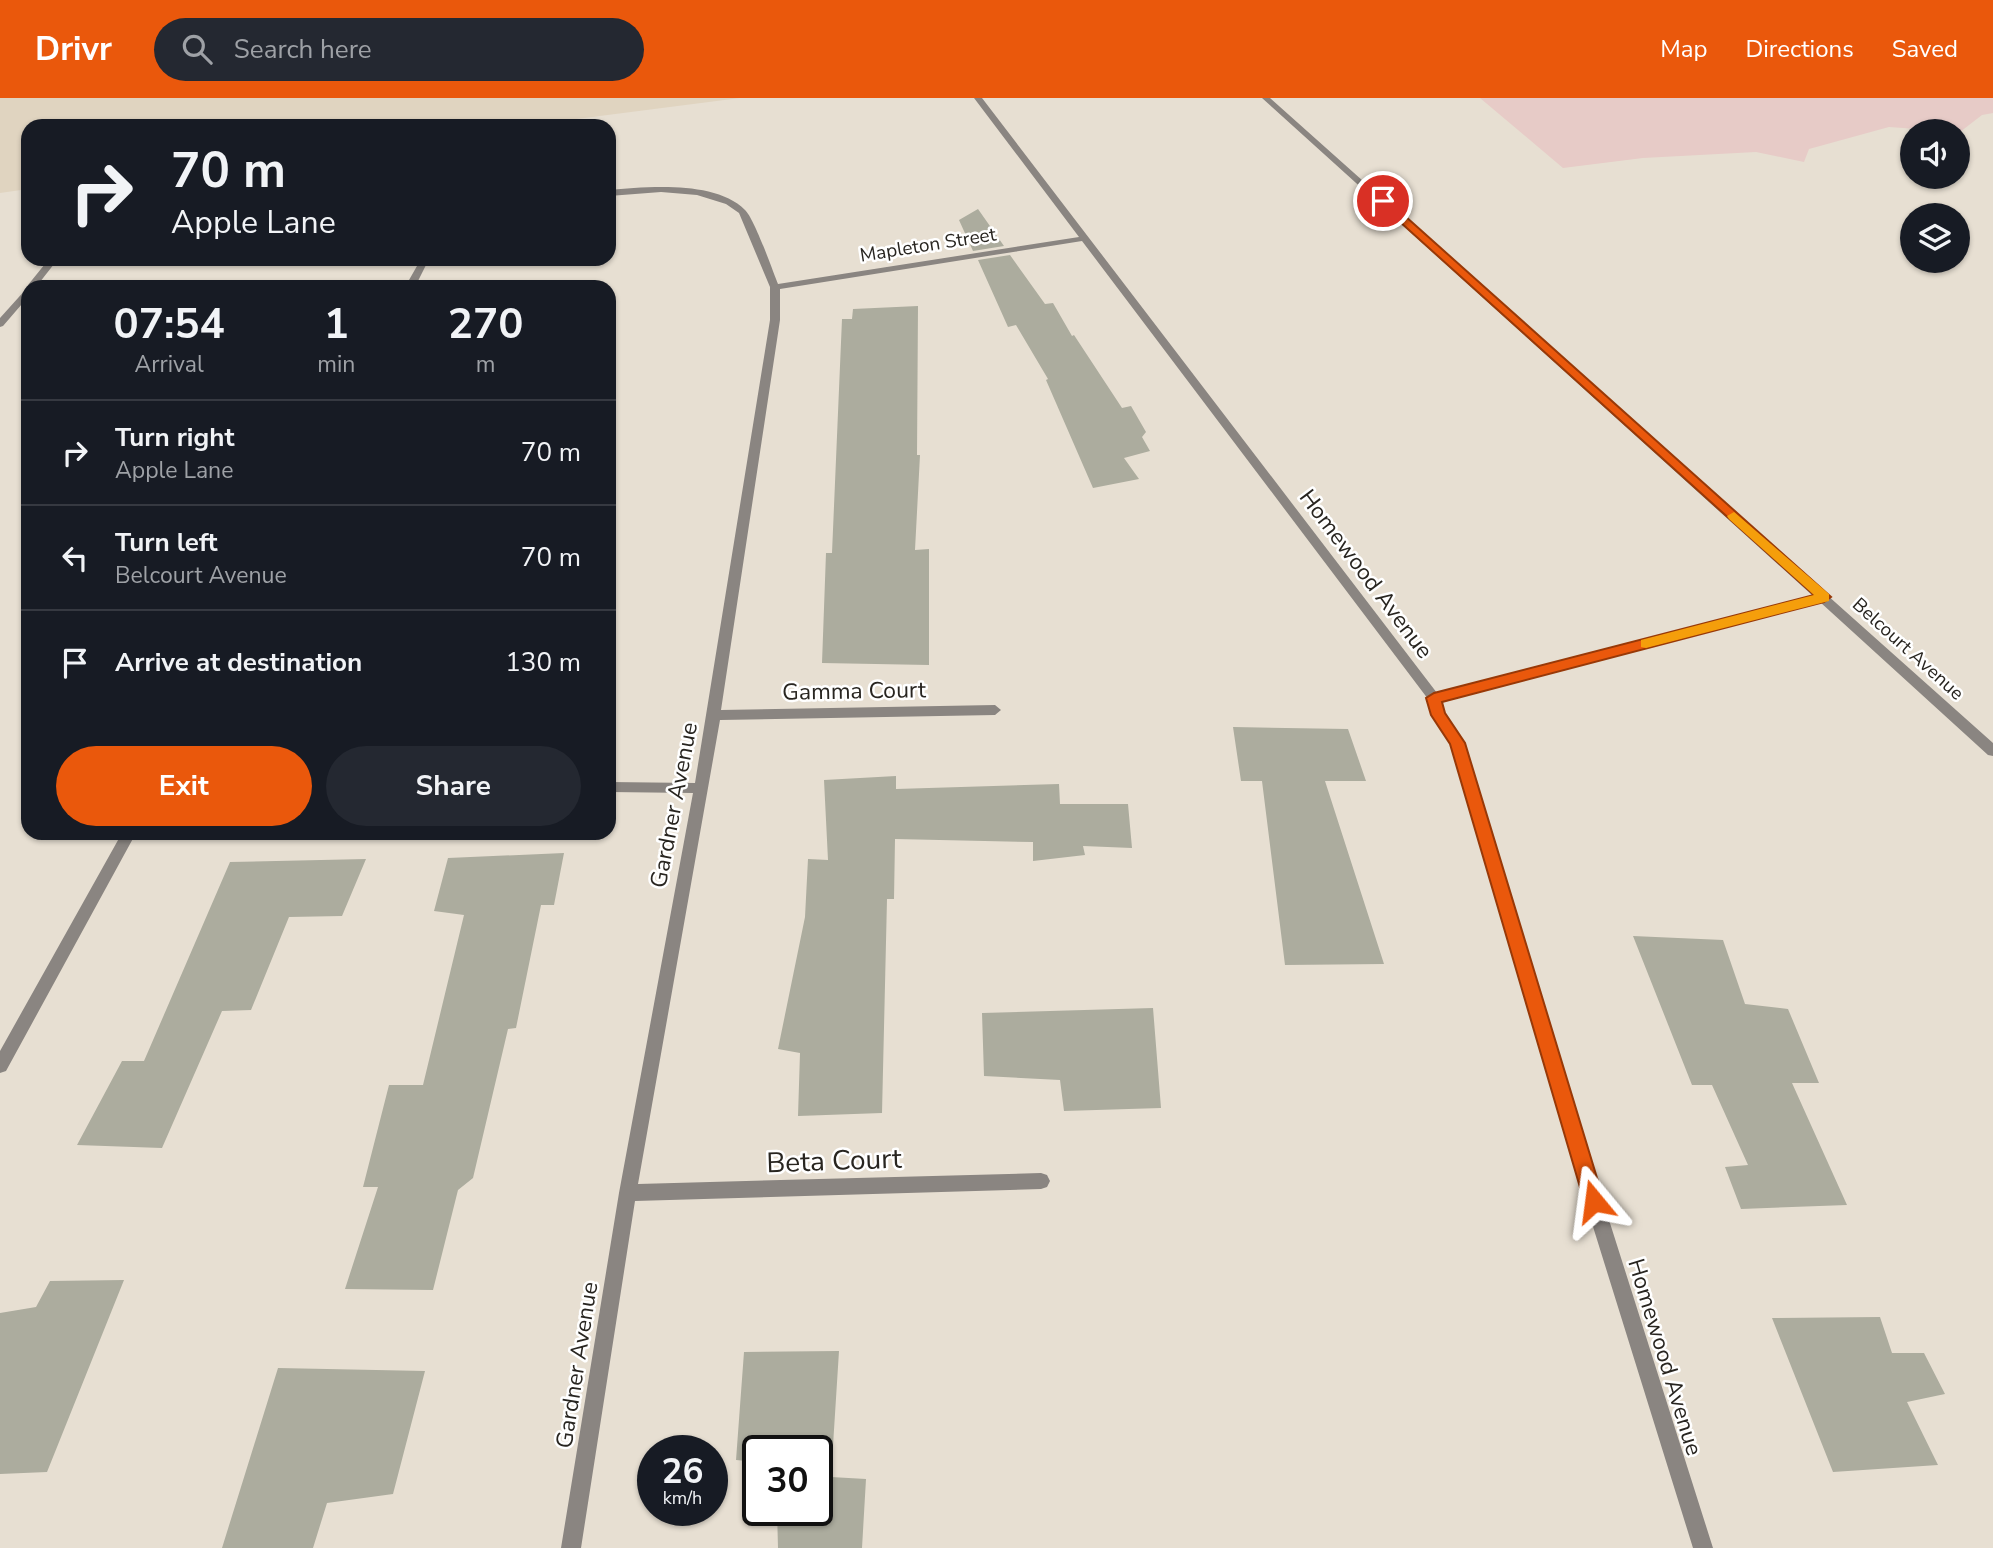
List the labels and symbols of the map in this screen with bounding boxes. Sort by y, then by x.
pin [1353,171,1413,231]
street label: Mapleton Street [858,221,998,269]
street label: Homewood Avenue [1292,483,1440,665]
street label: Belcourt Avenue [1847,592,1969,706]
street label: Gamma Court [782,674,927,708]
street label: Gardner Avenue [643,720,705,890]
street label: Beta Court [766,1140,902,1182]
position arrow [1557,1164,1631,1238]
street label: Homewood Avenue [1620,1255,1710,1459]
street label: Gardner Avenue [549,1280,605,1450]
speed limit sign: 30 [742,1435,833,1526]

